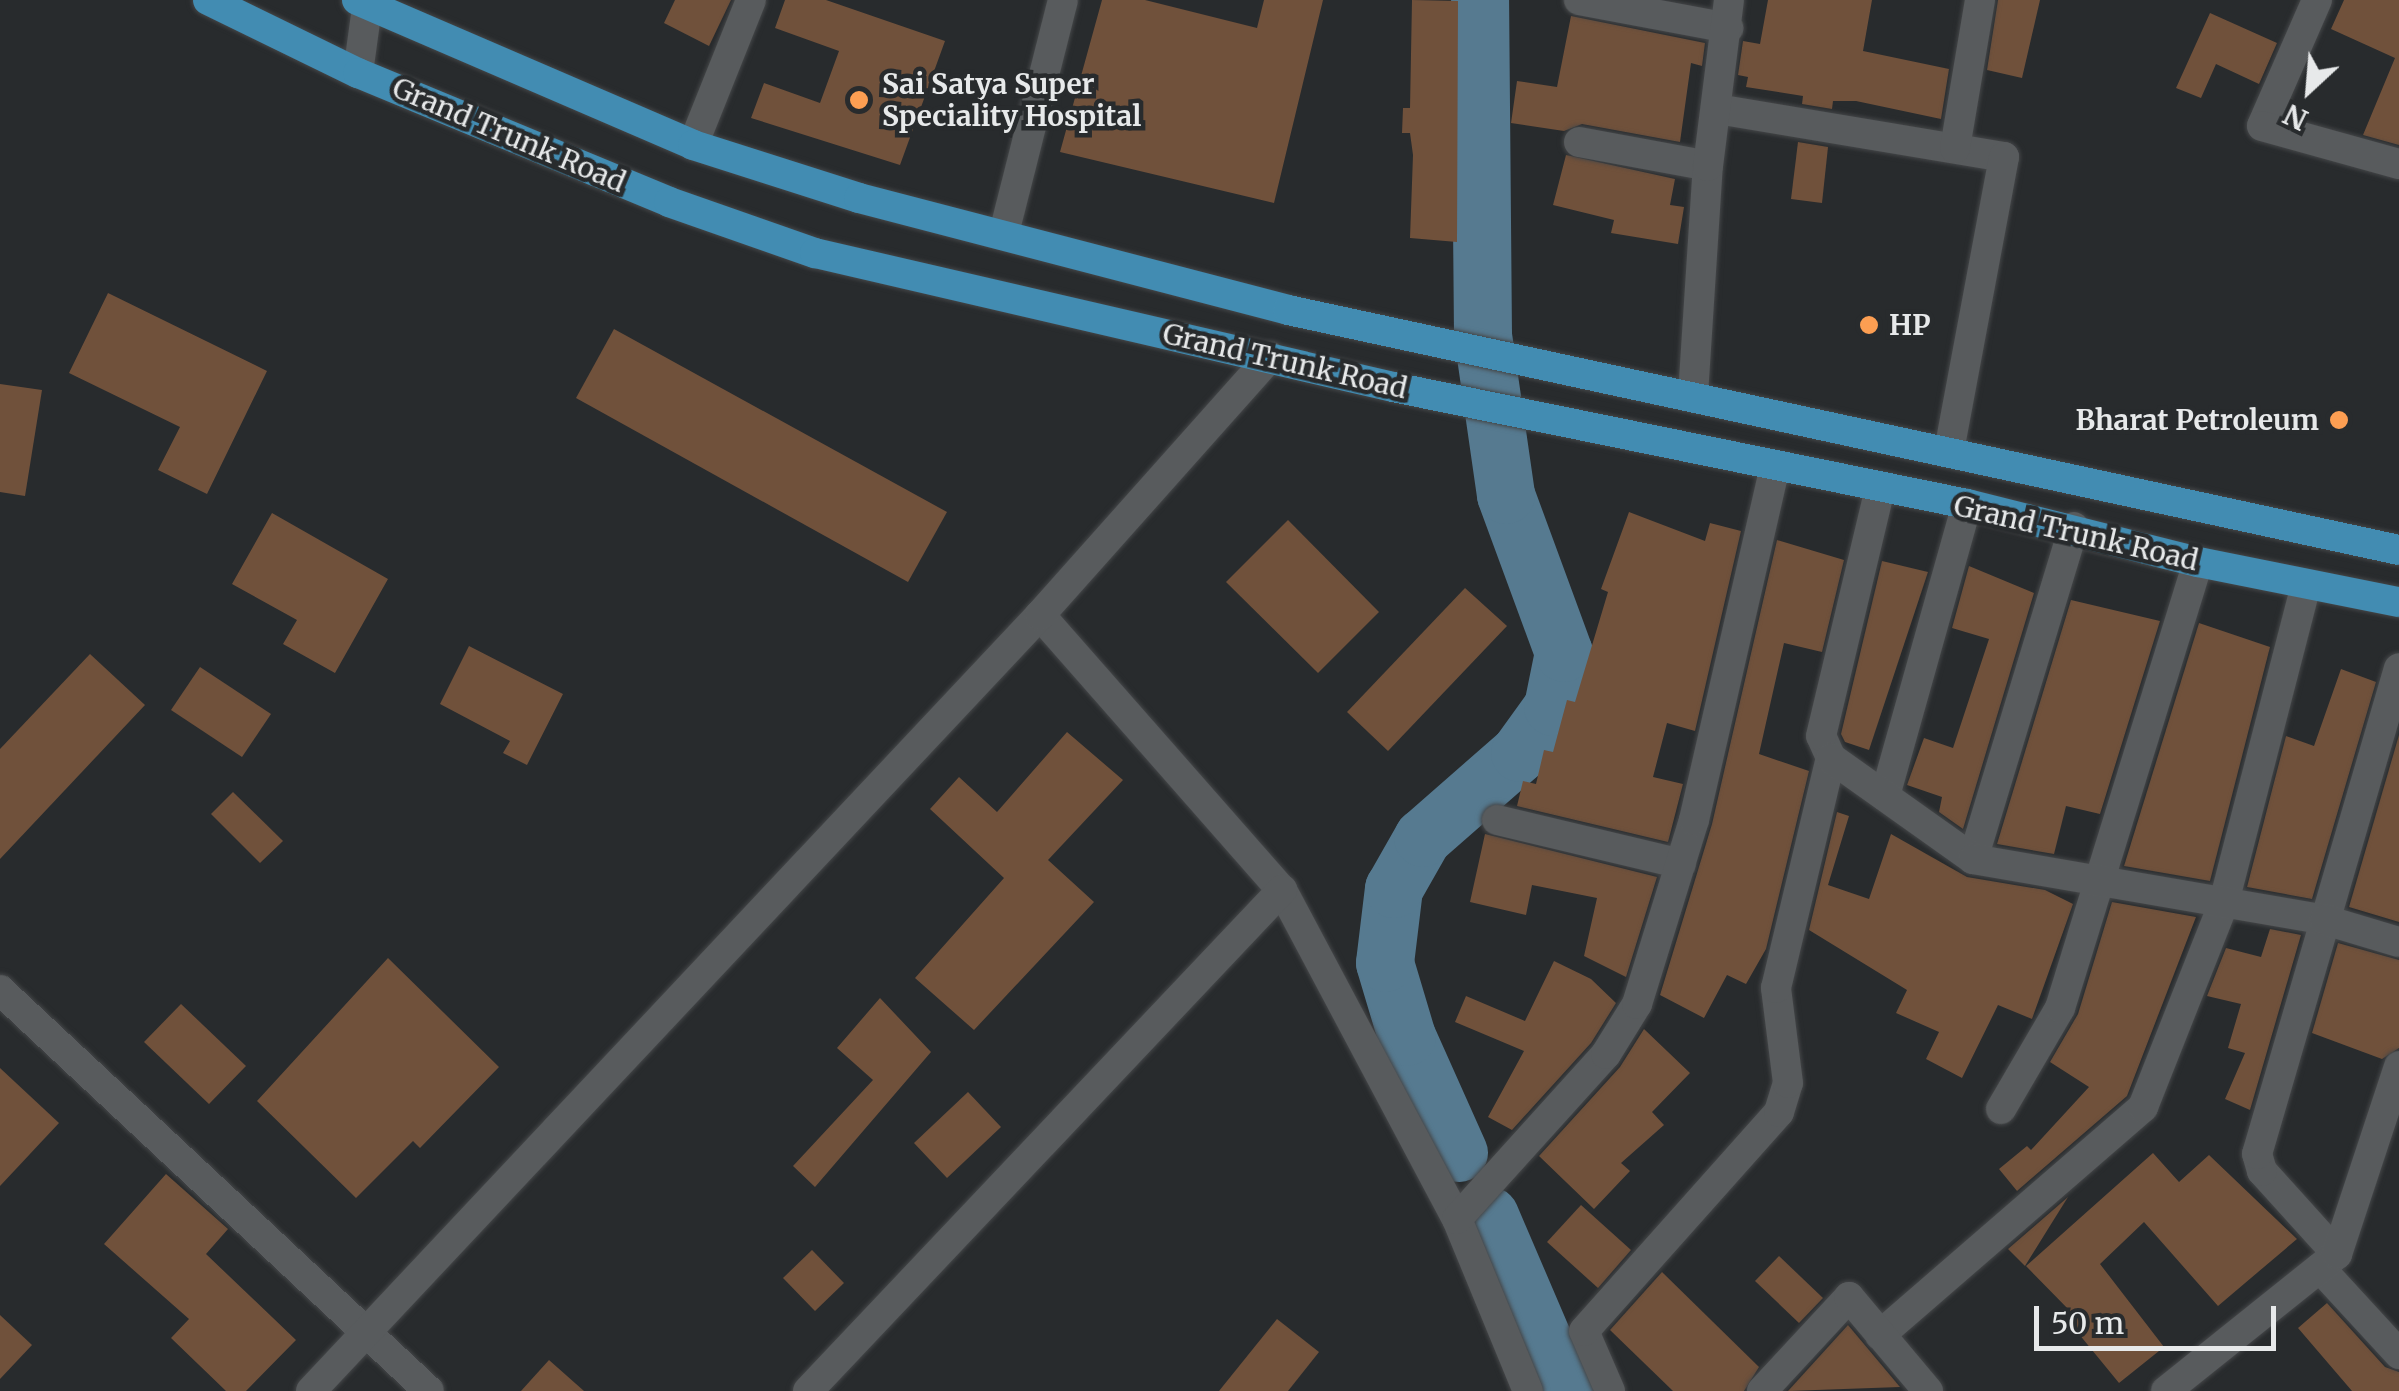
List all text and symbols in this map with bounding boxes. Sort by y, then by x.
north arrow [2259,40,2359,140]
place label: Sai Satya Super Speciality Hospital [882,67,1141,133]
street label: Grand Trunk Road [388,71,630,199]
marker: Sai Satya Super Speciality Hospital [846,87,872,113]
text: N [2278,96,2314,138]
place label: HP [1889,308,1931,342]
marker: HP [1858,314,1880,336]
street label: Grand Trunk Road [1160,317,1410,405]
place label: Bharat Petroleum [2076,403,2319,437]
marker: Bharat Petroleum [2328,409,2350,431]
street label: Grand Trunk Road [1951,489,2201,577]
scale bar [2039,1286,2282,1348]
text: 50 m [2051,1304,2124,1342]

